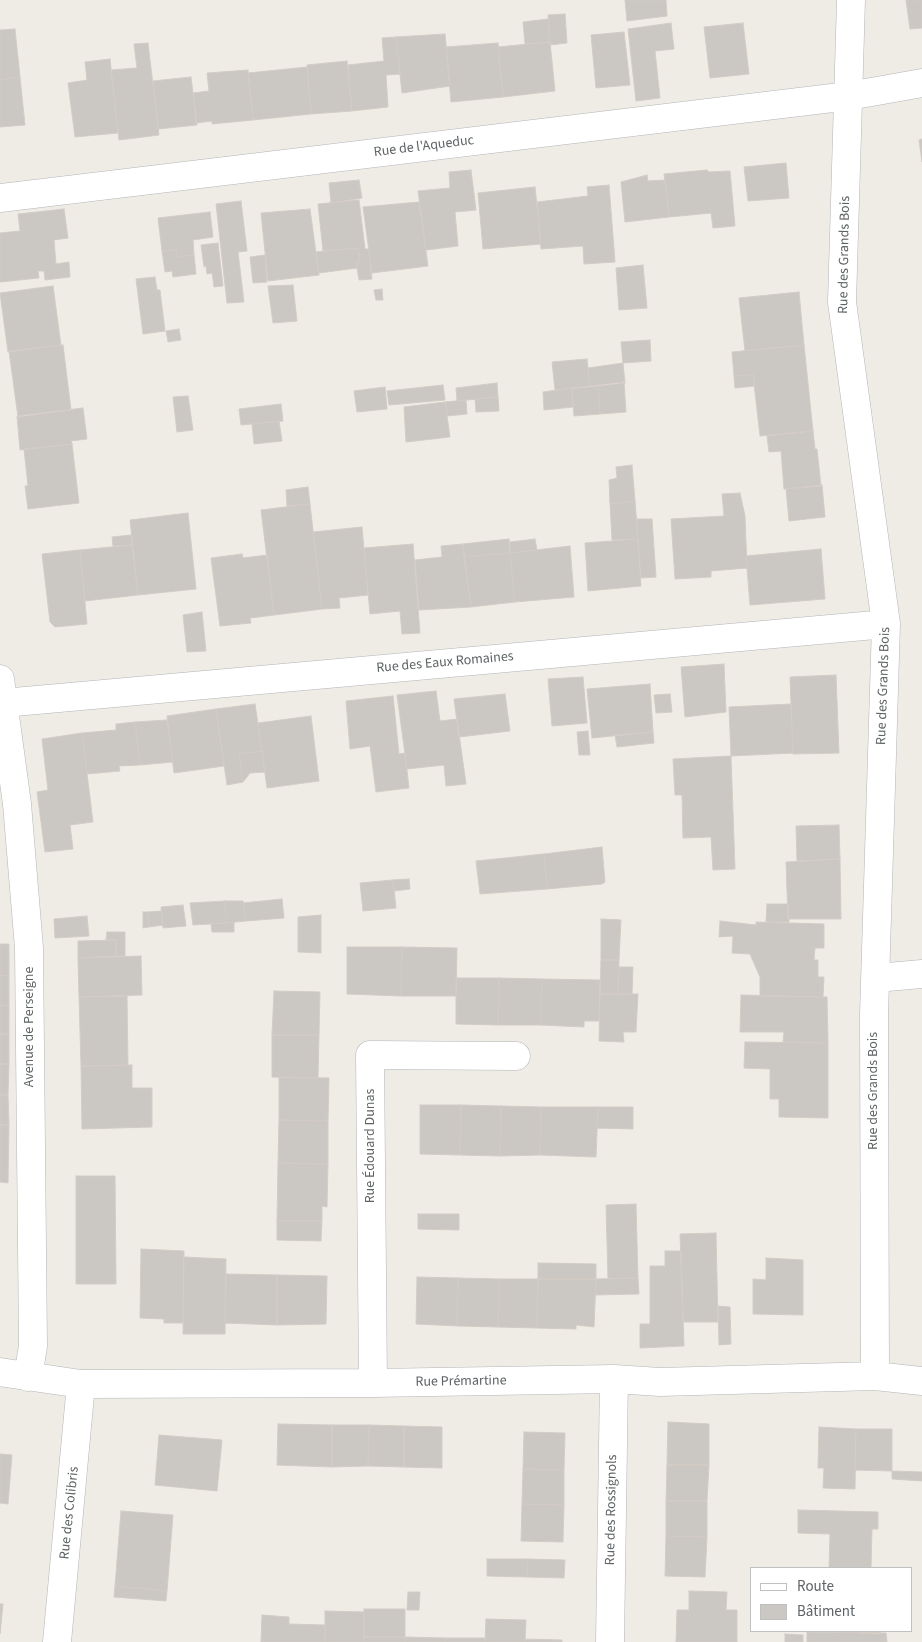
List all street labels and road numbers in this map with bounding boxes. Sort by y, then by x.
street label: Rue de l'Aqueduc [373,133,475,161]
street label: Rue des Grands Bois [836,196,854,314]
street label: Rue des Grands Bois [874,627,894,745]
street label: Rue des Eaux Romaines [376,649,514,677]
street label: Avenue de Perseigne [22,967,38,1087]
street label: Rue des Grands Bois [866,1032,882,1150]
street label: Rue Édouard Dunas [363,1089,379,1203]
street label: Rue Prémartine [415,1373,507,1391]
street label: Rue des Rossignols [603,1454,621,1566]
street label: Rue des Colibris [57,1466,83,1560]

